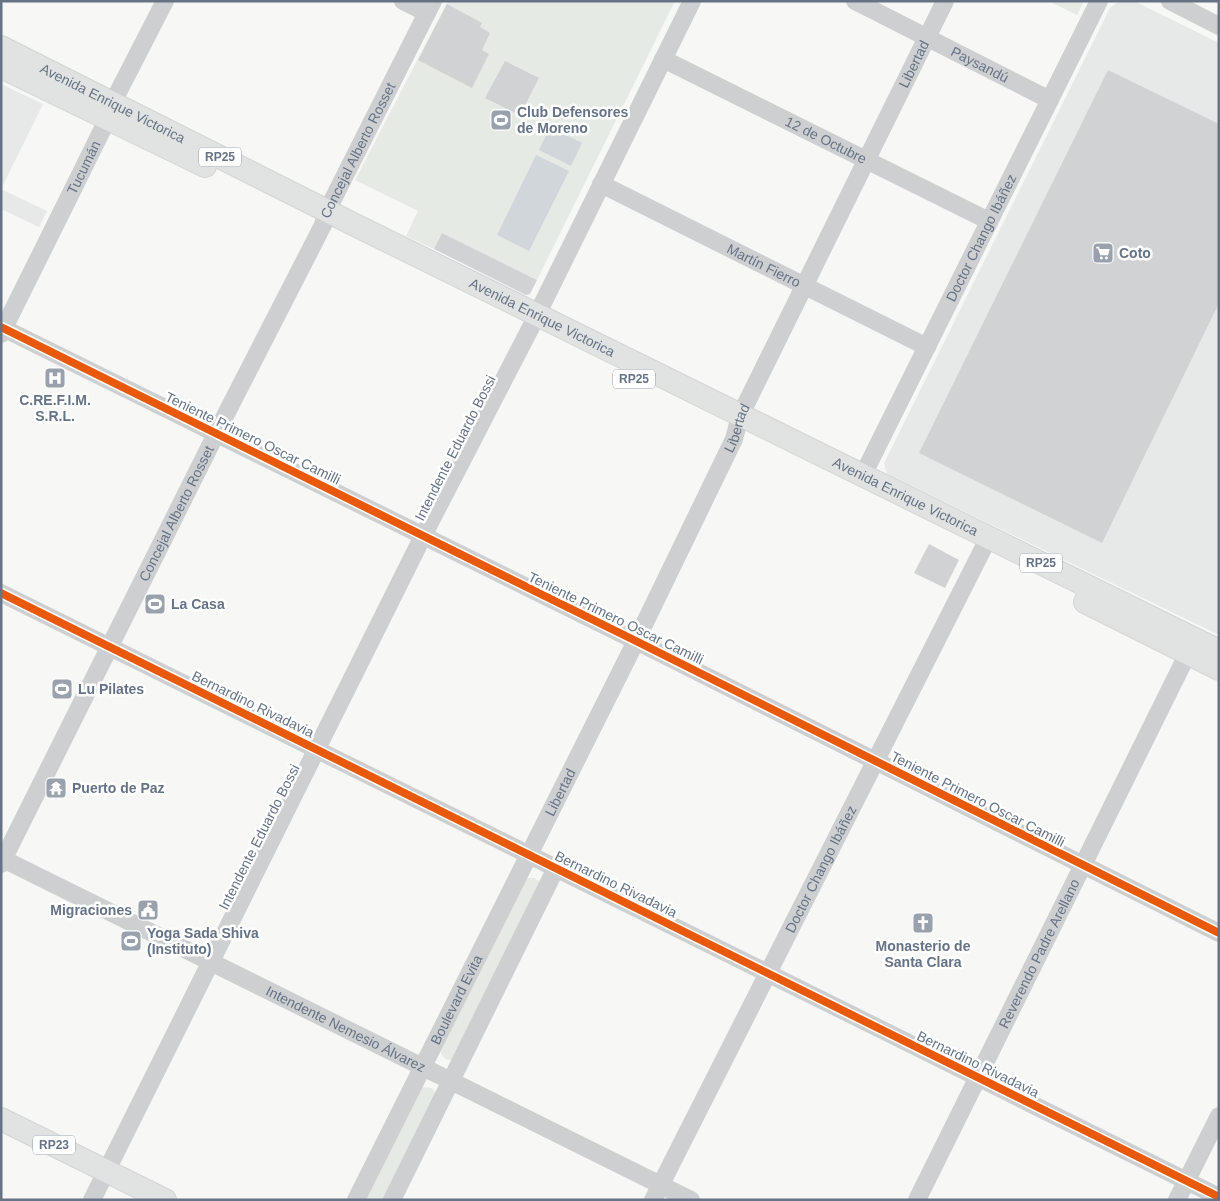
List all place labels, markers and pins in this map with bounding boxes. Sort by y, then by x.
place label: Club Defensores de Moreno [517,104,628,136]
sports icon: Club Defensores de Moreno [489,108,513,132]
supermarket icon: Coto [1091,241,1115,265]
place label: Coto [1119,245,1151,261]
hospital icon: C.RE.F.I.M. S.R.L. [43,366,67,390]
place label: C.RE.F.I.M. S.R.L. [19,392,91,424]
sports icon: La Casa [143,592,167,616]
place label: La Casa [171,596,225,612]
sports icon: Lu Pilates [50,677,74,701]
place label: Lu Pilates [78,681,144,697]
temple icon: Puerto de Paz [44,776,68,800]
place label: Puerto de Paz [72,780,165,796]
public building icon: Migraciones [136,898,160,922]
place label: Migraciones [50,902,132,918]
church icon: Monasterio de Santa Clara [911,911,935,935]
place label: Yoga Sada Shiva (Instituto) [147,925,259,957]
sports icon: Yoga Sada Shiva (Instituto) [119,929,143,953]
place label: Monasterio de Santa Clara [876,938,971,970]

